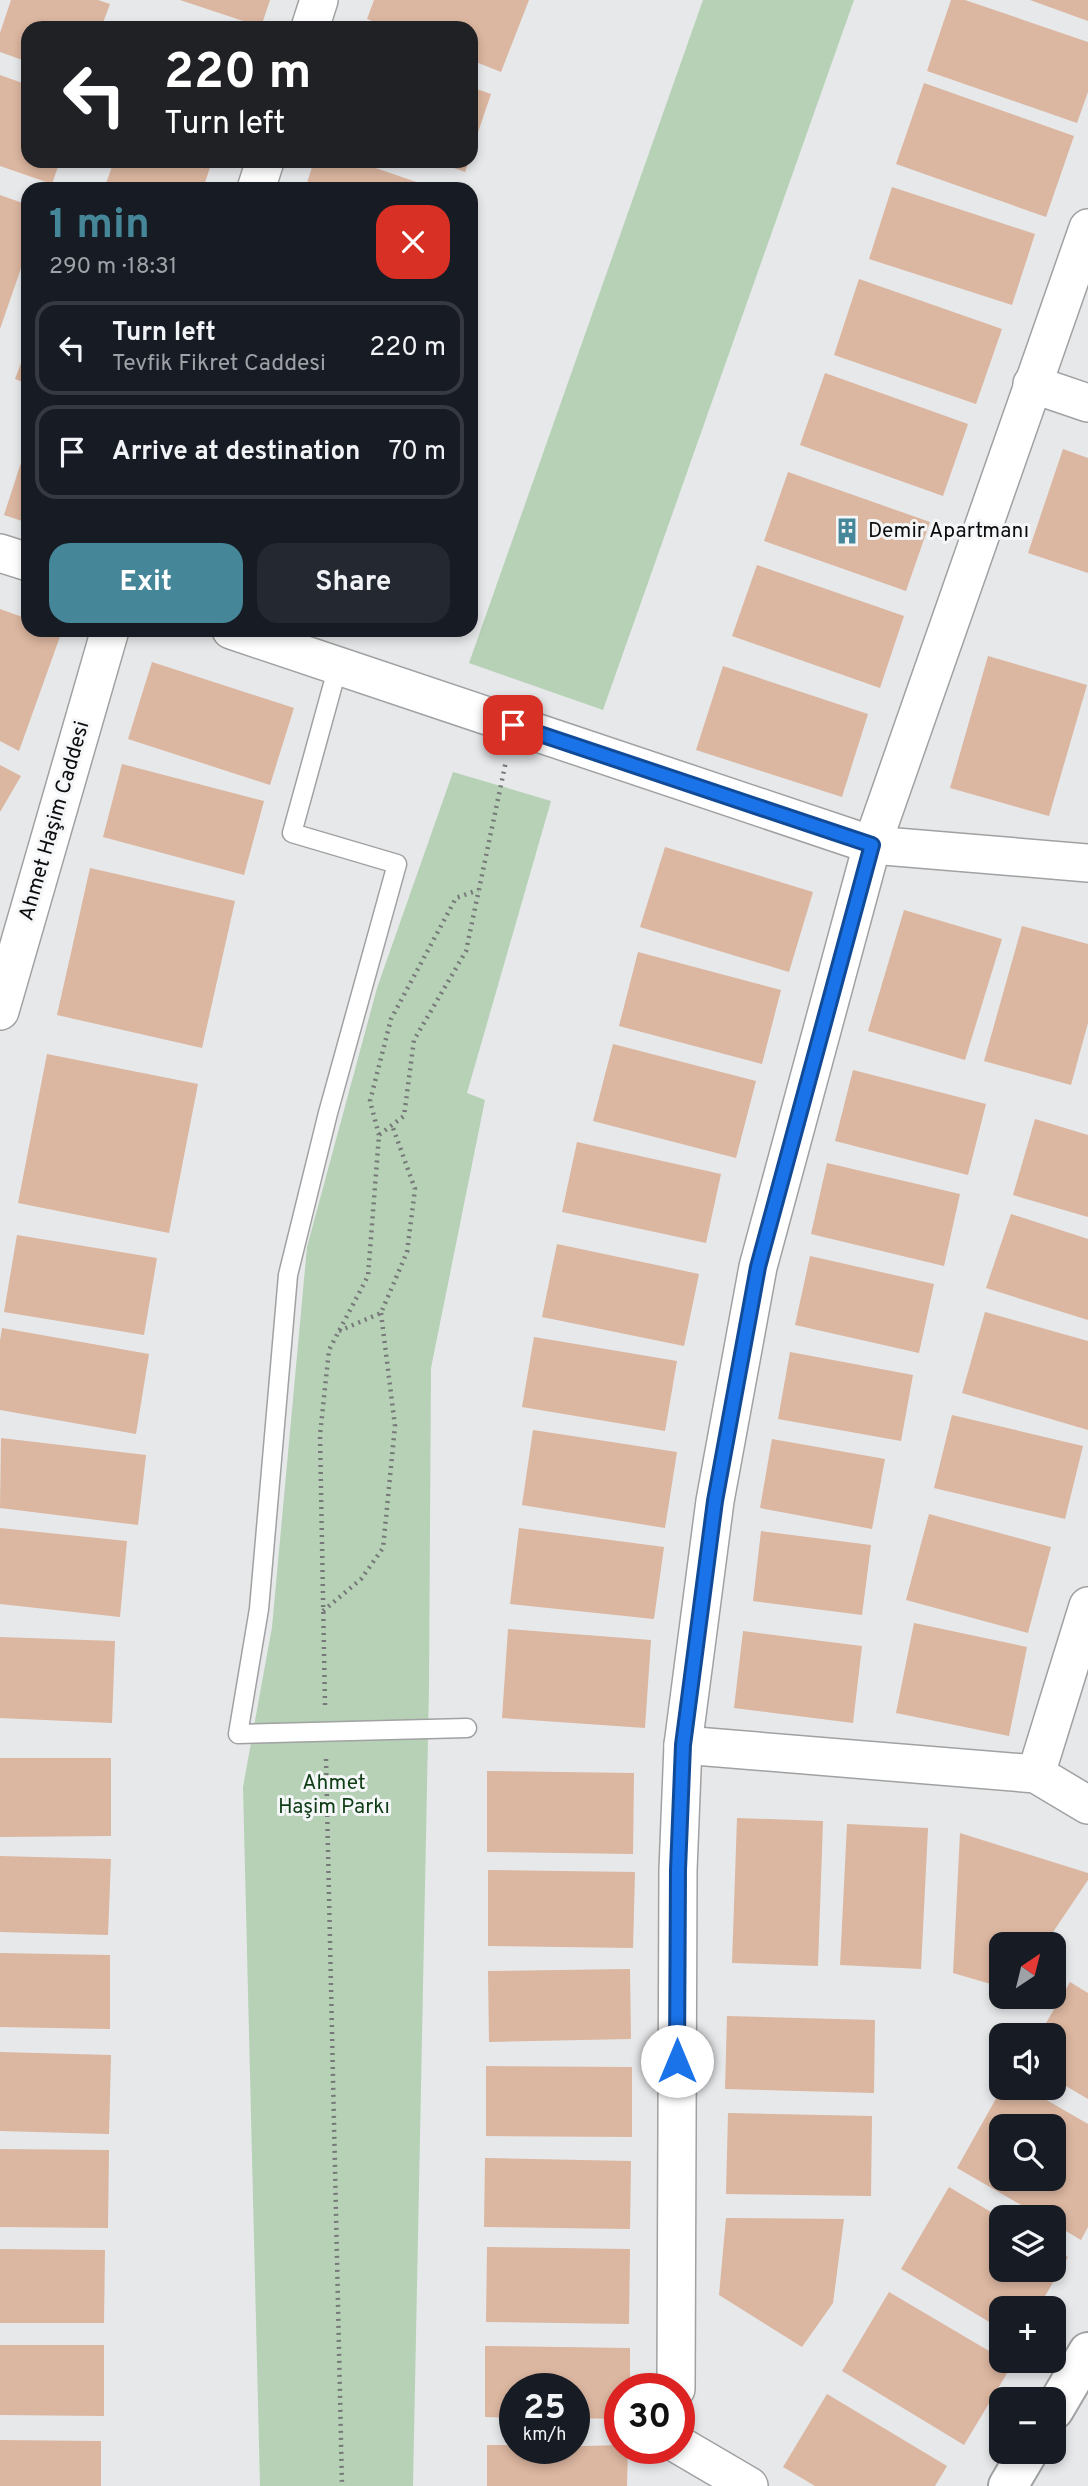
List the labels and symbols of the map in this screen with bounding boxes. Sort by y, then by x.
building icon: Demir Apartmanı [832,516,862,546]
place label: Demir Apartmanı [868,518,1029,545]
pin [483,695,543,755]
street label: Ahmet Haşim Caddesi [14,718,96,924]
park label: Ahmet Haşim Parkı [278,1770,390,1821]
north arrow [989,1932,1066,2009]
position arrow [640,2024,714,2098]
speed limit sign: 30 [604,2373,695,2464]

